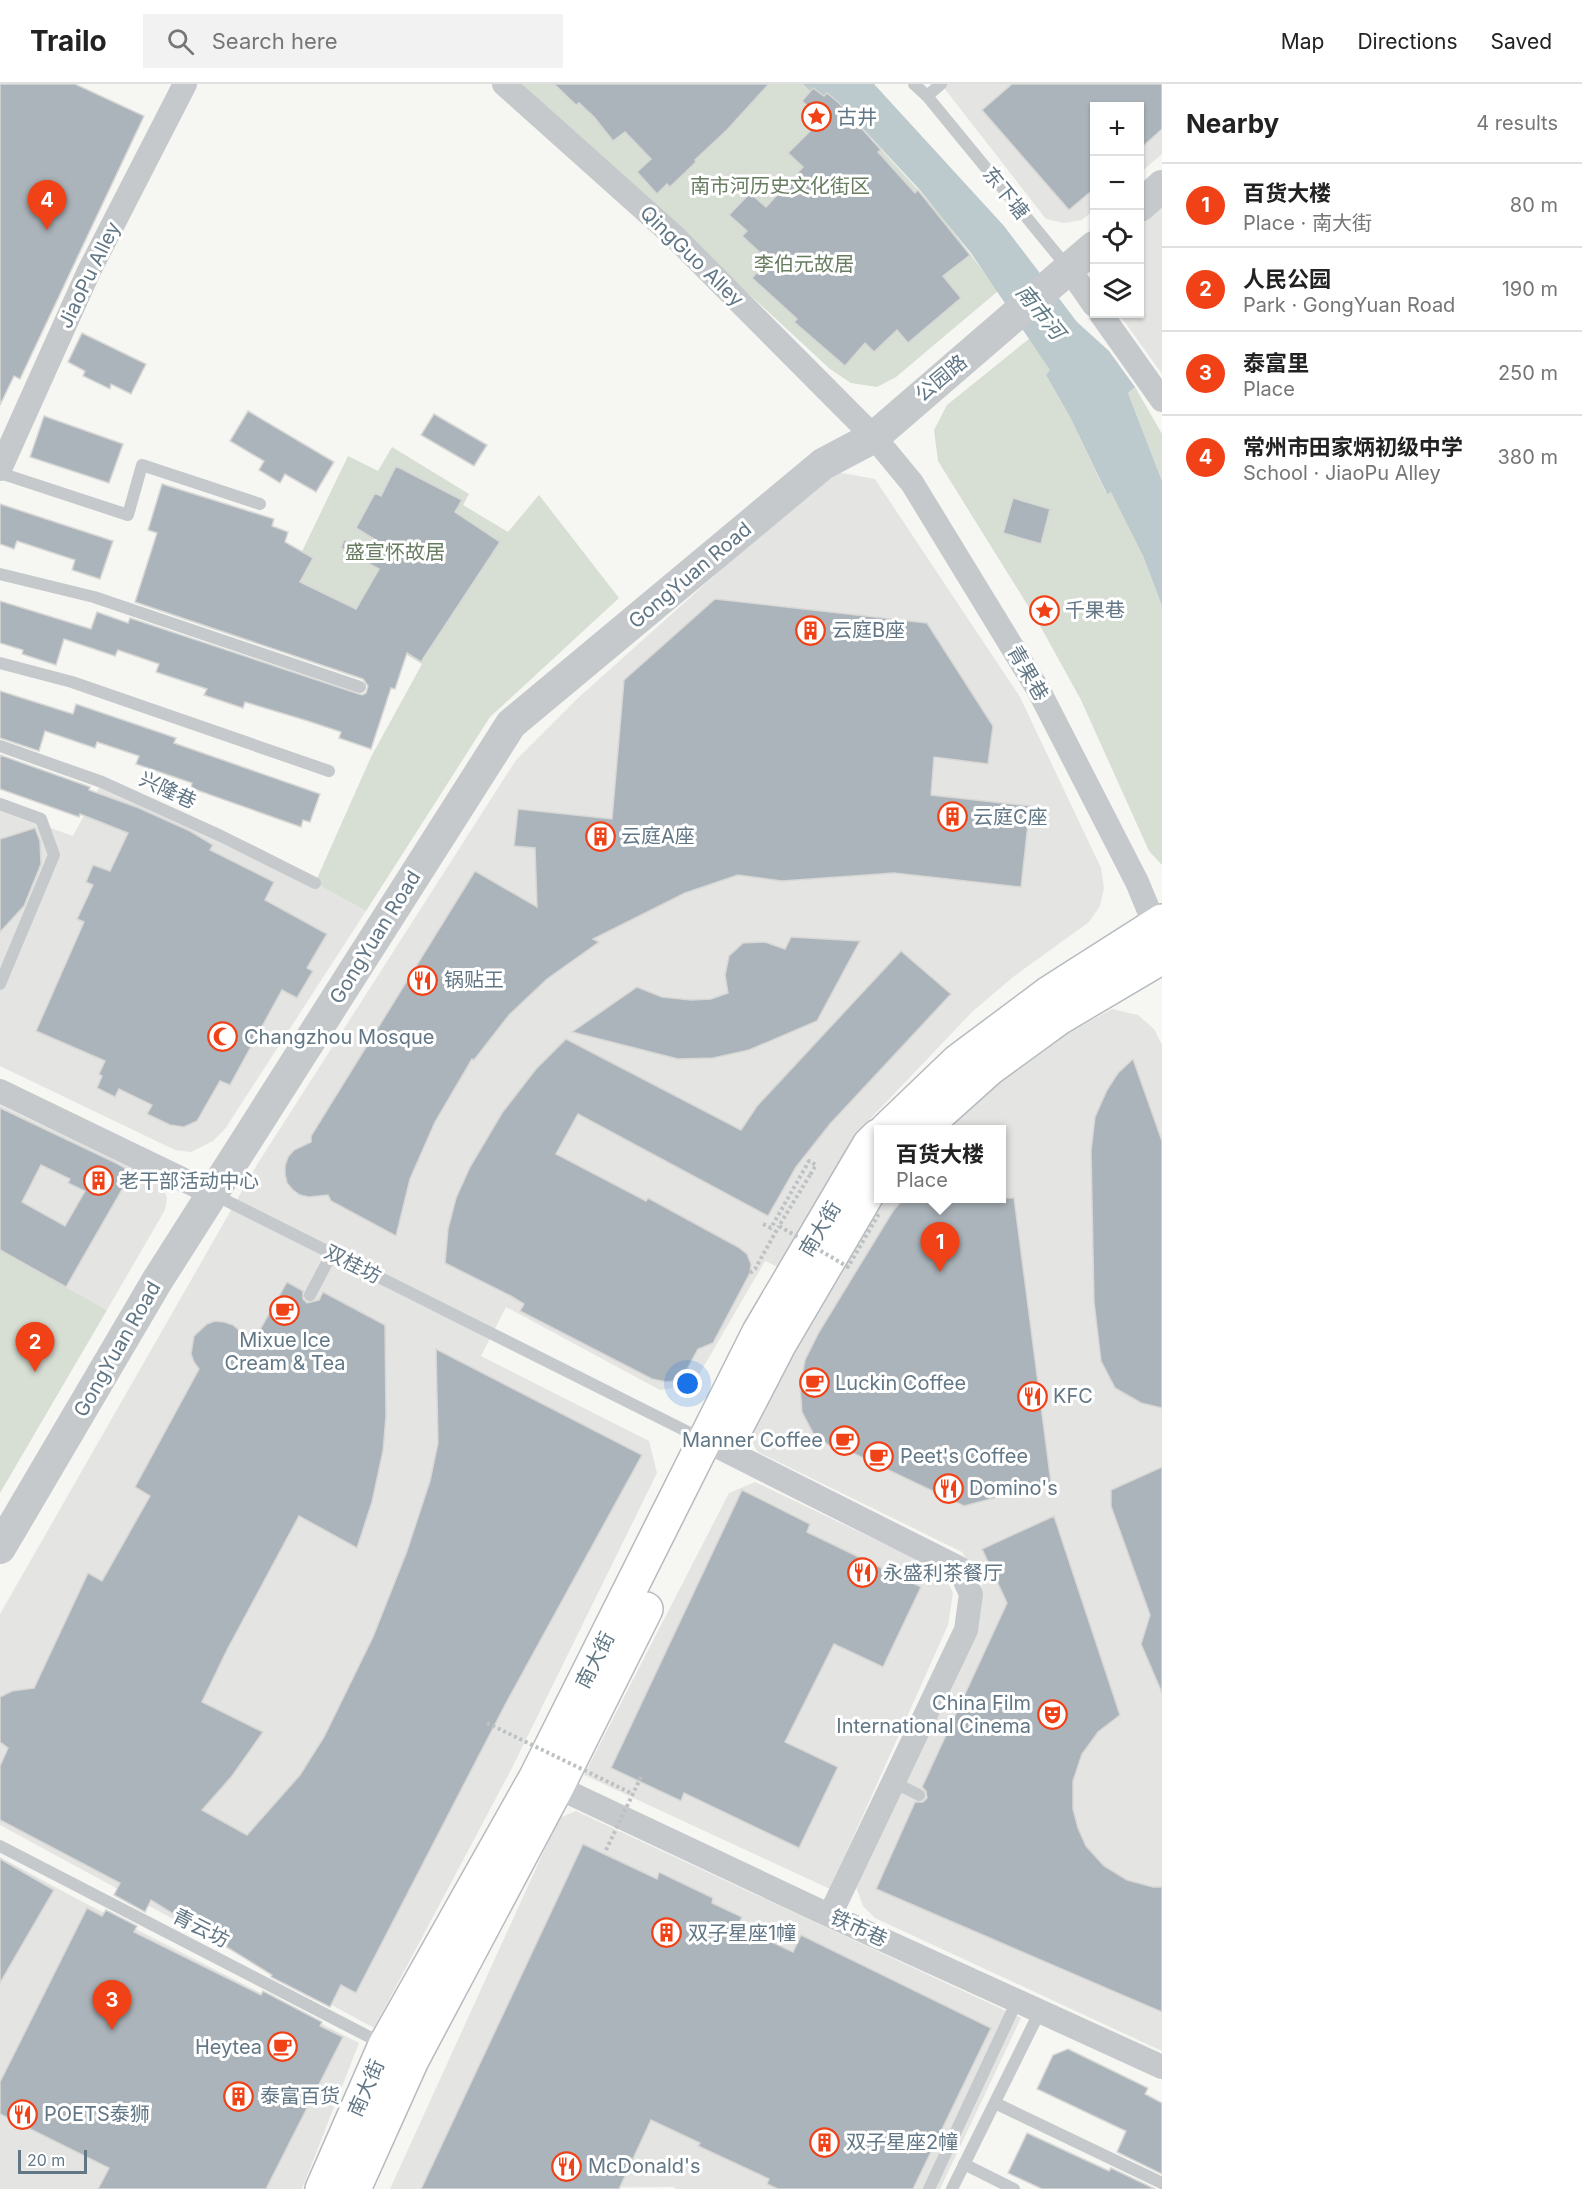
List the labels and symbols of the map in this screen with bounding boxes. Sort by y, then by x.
place icon: 古井 [800,101,832,133]
place label: 古井 [837,105,877,129]
street label: 东下塘 [978,162,1034,224]
park label: 南市河历史文化街区 [690,174,870,198]
pin: 4 [28,180,66,230]
street label: QingGuo Alley [635,201,749,311]
street label: JiaoPu Alley [53,218,125,332]
park label: 李伯元故居 [754,252,854,276]
water label: 南市河 [1011,279,1072,347]
street label: 公园路 [910,350,972,406]
street label: GongYuan Road [624,517,756,633]
park label: 盛宣怀故居 [345,540,445,564]
place icon: 千果巷 [1028,594,1060,626]
place label: 千果巷 [1065,598,1125,622]
building icon: 云庭B座 [795,614,827,646]
place label: 云庭B座 [832,618,905,642]
street label: 青果巷 [1003,641,1053,705]
street label: 兴隆巷 [136,766,200,814]
building icon: 云庭C座 [936,801,968,833]
place label: 云庭C座 [973,805,1048,829]
building icon: 云庭A座 [584,820,616,852]
place label: 云庭A座 [621,824,695,848]
street label: GongYuan Road [324,866,426,1008]
restaurant icon: 锅贴王 [407,964,439,996]
place label: 锅贴王 [444,968,504,992]
mosque icon: Changzhou Mosque [207,1021,239,1053]
place label: Changzhou Mosque [244,1025,434,1049]
building icon: 老干部活动中心 [82,1165,114,1197]
place label: 老干部活动中心 [119,1169,259,1193]
street label: 南大街 [794,1197,846,1261]
pin: 1 [920,1222,960,1272]
street label: 双桂坊 [321,1240,385,1288]
street label: GongYuan Road [68,1277,166,1421]
cafe icon: Mixue Ice Cream & Tea [269,1294,301,1326]
pin: 2 [15,1322,54,1372]
place label: Mixue Ice Cream & Tea [225,1328,345,1375]
cafe icon: Luckin Coffee [798,1367,830,1399]
your location [673,1369,702,1398]
place label: Luckin Coffee [835,1371,966,1395]
restaurant icon: KFC [1016,1380,1048,1412]
place label: KFC [1053,1384,1093,1408]
cafe icon: Manner Coffee [828,1424,860,1456]
place label: Manner Coffee [682,1428,823,1452]
cafe icon: Peet's Coffee [863,1440,895,1472]
place label: Peet's Coffee [900,1444,1028,1468]
restaurant icon: Domino's [932,1472,964,1504]
place label: Domino's [969,1476,1058,1500]
restaurant icon: 永盛利茶餐厅 [846,1557,878,1589]
place label: 永盛利茶餐厅 [883,1561,1003,1585]
street label: 南大街 [571,1628,619,1692]
place label: China Film International Cinema [836,1691,1031,1738]
theatre icon: China Film International Cinema [1036,1699,1068,1731]
street label: 青云坊 [169,1904,233,1952]
street label: 铁市巷 [827,1904,891,1952]
building icon: 双子星座1幢 [651,1917,683,1949]
place label: 双子星座1幢 [688,1921,796,1945]
pin: 3 [92,1980,132,2030]
cafe icon: Heytea [267,2031,299,2063]
place label: Heytea [195,2035,262,2059]
street label: 南大街 [343,2056,389,2120]
building icon: 泰富百货 [223,2080,255,2112]
place label: 泰富百货 [260,2084,340,2108]
restaurant icon: POETS泰狮 [7,2098,39,2130]
place label: POETS泰狮 [44,2102,150,2126]
building icon: 双子星座2幢 [809,2126,841,2158]
place label: 双子星座2幢 [846,2130,958,2154]
scale bar [18,2147,87,2174]
restaurant icon: McDonald's [551,2150,583,2182]
place label: McDonald's [588,2154,701,2178]

